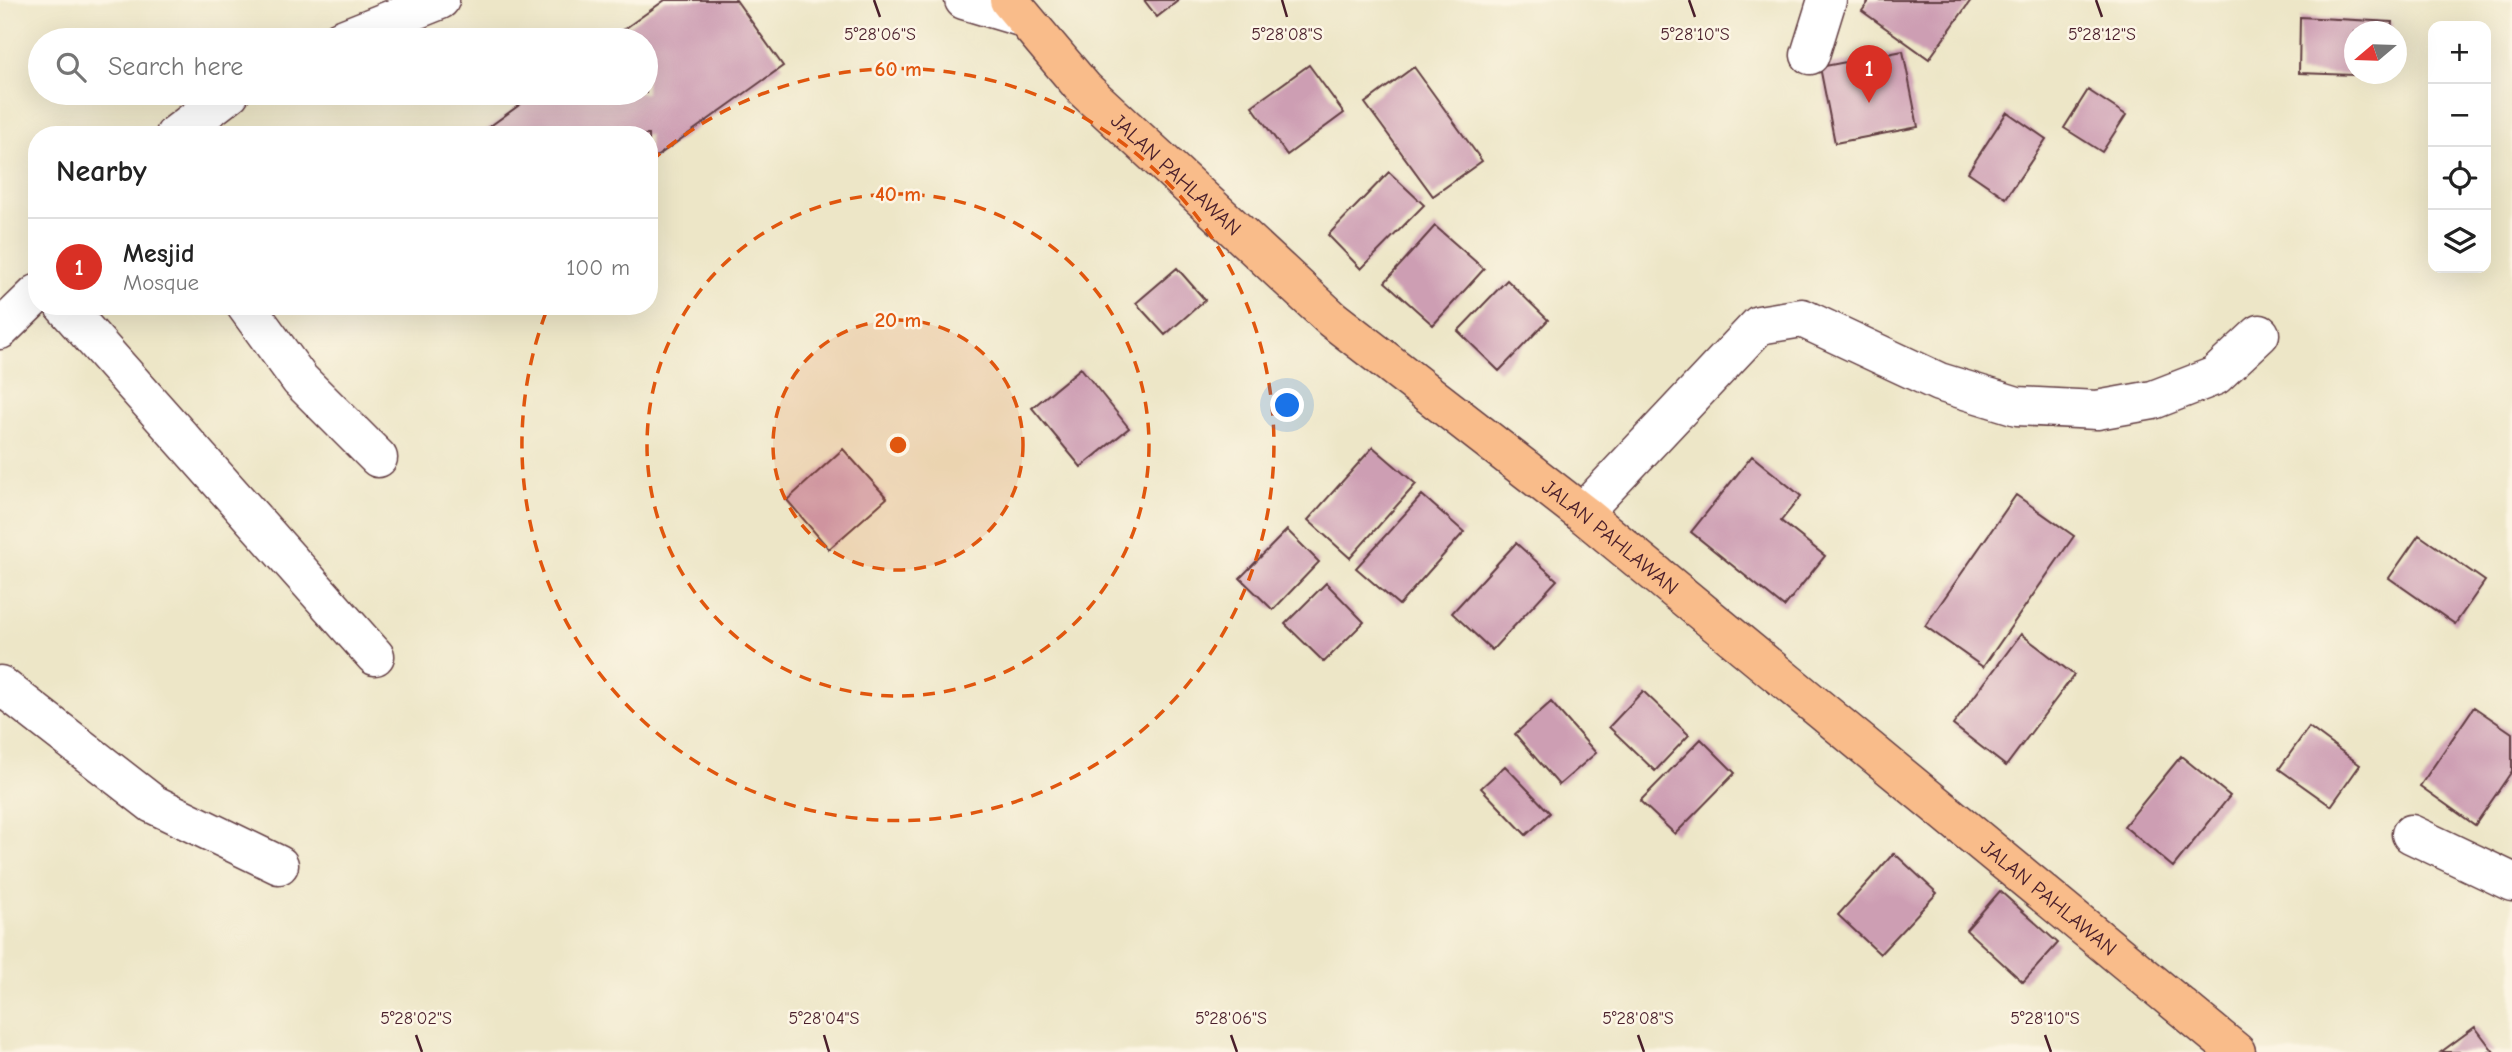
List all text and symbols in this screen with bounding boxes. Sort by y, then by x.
north arrow [2344,21,2407,84]
map controls [2428,21,2491,273]
button: + [2428,21,2491,84]
text: 5°28'06"S [844,24,916,45]
text: 5°28'08"S [1251,24,1323,45]
text: 5°28'10"S [1660,24,1730,45]
text: 5°28'12"S [2068,24,2136,45]
search box [28,28,658,105]
pin: 1 [1846,45,1892,103]
icon: search [52,48,90,86]
text: Search here [108,52,243,82]
text: 60 m [874,57,922,81]
button: − [2428,84,2491,147]
street label: JALAN PAHLAWAN [1106,108,1246,241]
button: locate [2428,147,2491,210]
text: Nearby [56,154,147,189]
text: 40 m [875,182,921,206]
button: layers [2428,210,2491,273]
text: Mesjid [123,239,194,269]
text: 1 [74,254,84,281]
text: 100 m [566,254,630,281]
text: Mosque [123,269,199,296]
text: 20 m [875,308,921,332]
your location [1270,388,1304,422]
centre of rings [886,433,910,457]
street label: JALAN PAHLAWAN [1537,474,1683,599]
street label: JALAN PAHLAWAN [1976,835,2121,961]
text: 5°28'02"S [380,1008,452,1029]
text: 5°28'04"S [789,1008,860,1029]
text: 5°28'06"S [1195,1008,1267,1029]
text: 5°28'08"S [1602,1008,1674,1029]
text: 5°28'10"S [2010,1008,2080,1029]

